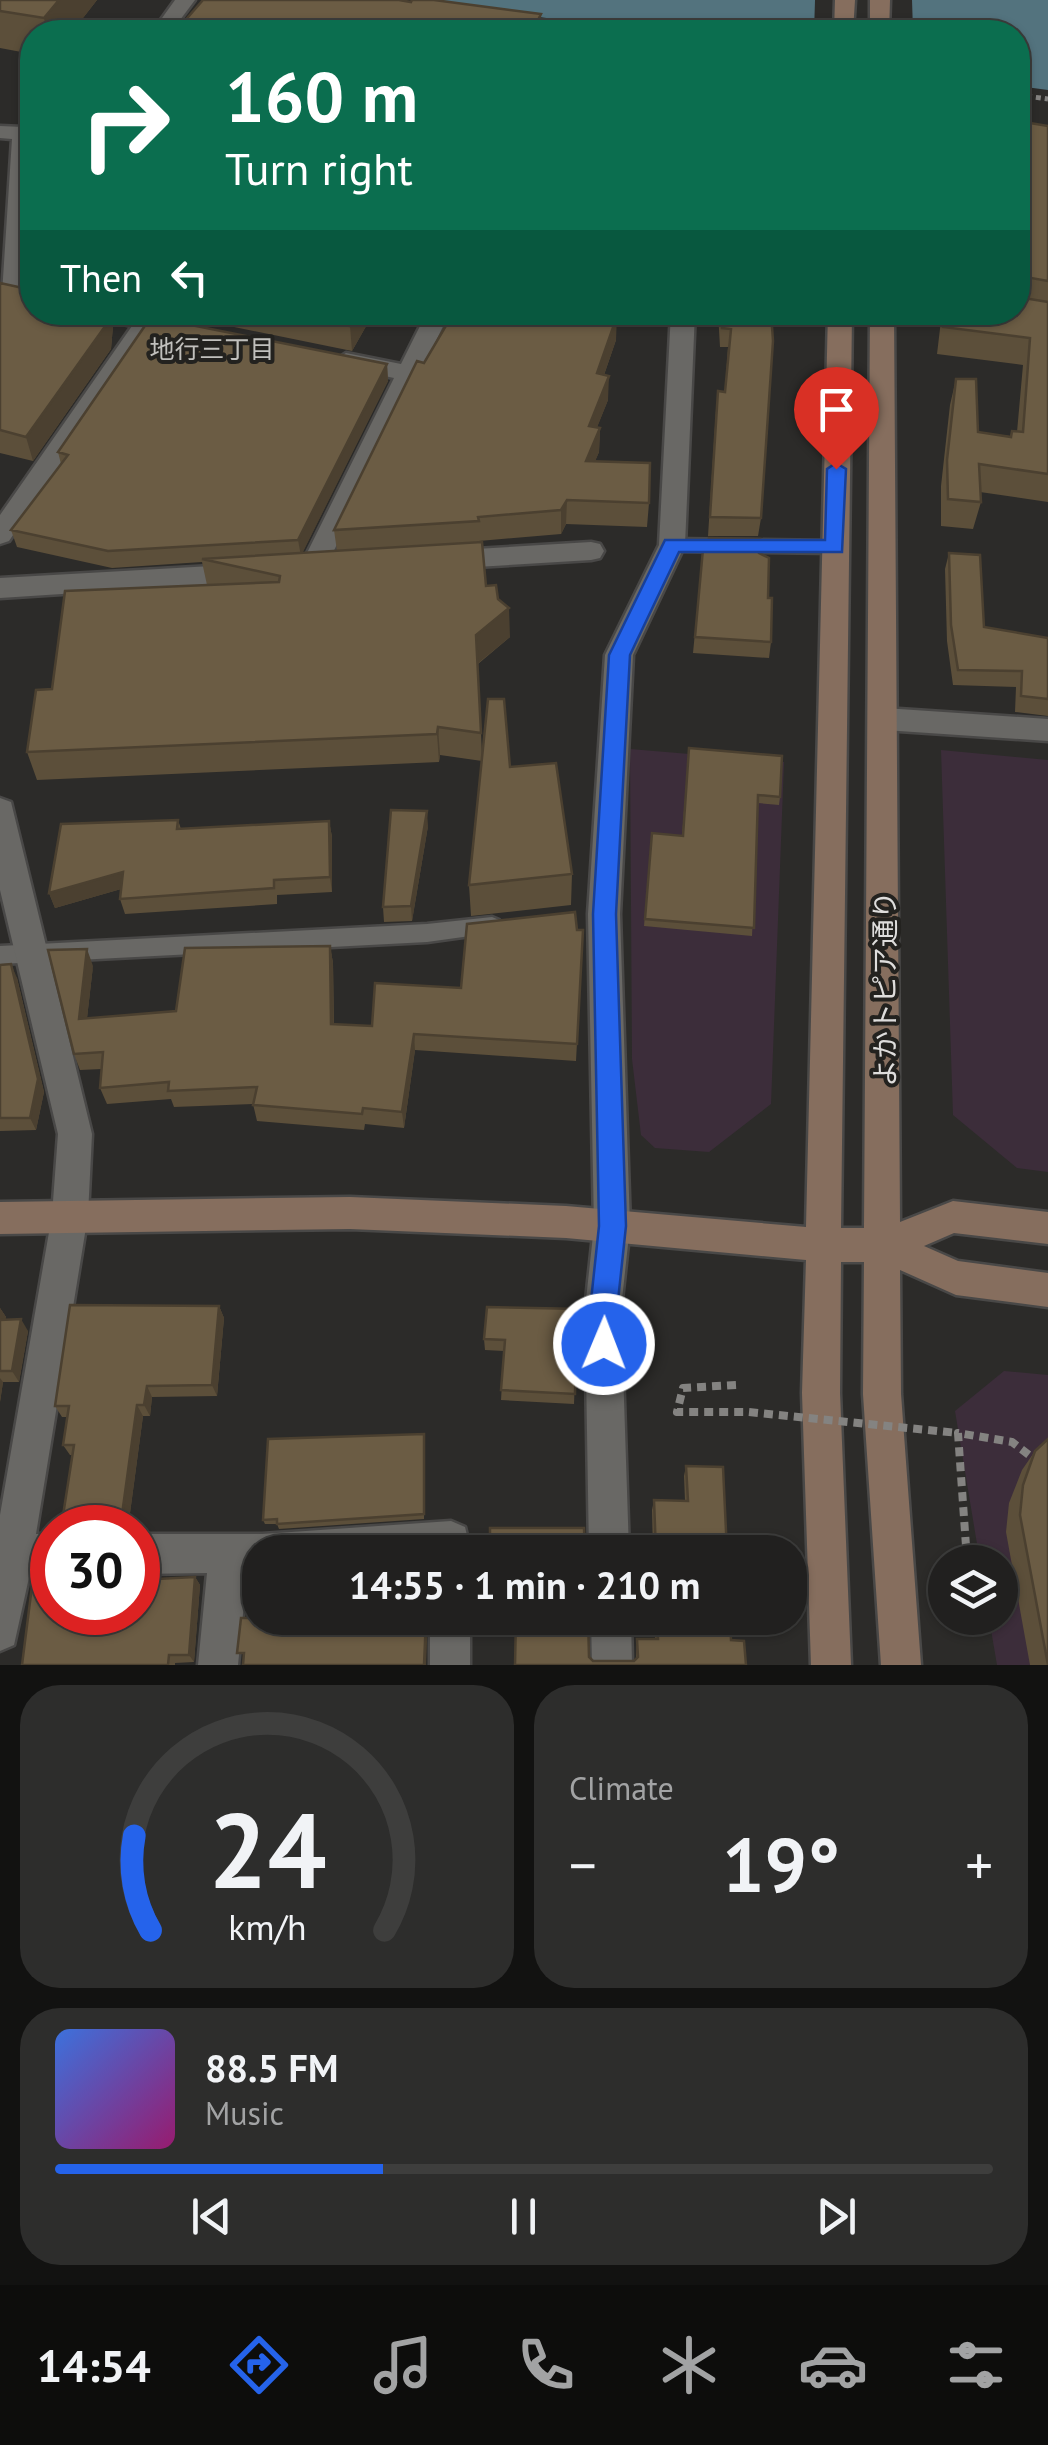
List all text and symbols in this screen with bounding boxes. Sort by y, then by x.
text: 160 m [225,51,418,141]
icon: right [60,60,190,190]
text: Turn right [225,139,413,197]
icon: left [162,250,217,305]
text: Then [60,253,142,302]
district label: 地行三丁目 [149,333,275,365]
pin [794,367,879,470]
icon: arrive [809,382,864,437]
street label: よかトピア通り [866,891,903,1087]
position arrow [552,1292,656,1396]
speed limit sign: 30 [30,1505,160,1635]
map controls [928,1545,1018,1635]
button: layers [928,1545,1018,1635]
text: 14:55 · 1 min · 210 m [349,1560,700,1609]
text: Climate [569,1767,674,1809]
text: 24 [208,1782,326,1917]
text: 19° [722,1816,840,1913]
text: − [569,1829,597,1900]
text: + [965,1829,993,1900]
text: km/h [228,1904,306,1950]
text: 88.5 FM [205,2043,338,2092]
text: Music [205,2092,284,2134]
icon: previous [184,2189,239,2244]
icon: pause [496,2189,551,2244]
icon: next [809,2189,864,2244]
icon: directions [224,2330,294,2400]
icon: music [368,2330,438,2400]
icon: phone [511,2330,581,2400]
icon: climate [654,2330,724,2400]
icon: car [798,2330,868,2400]
icon: filters [941,2330,1011,2400]
text: 14:54 [37,2336,151,2394]

